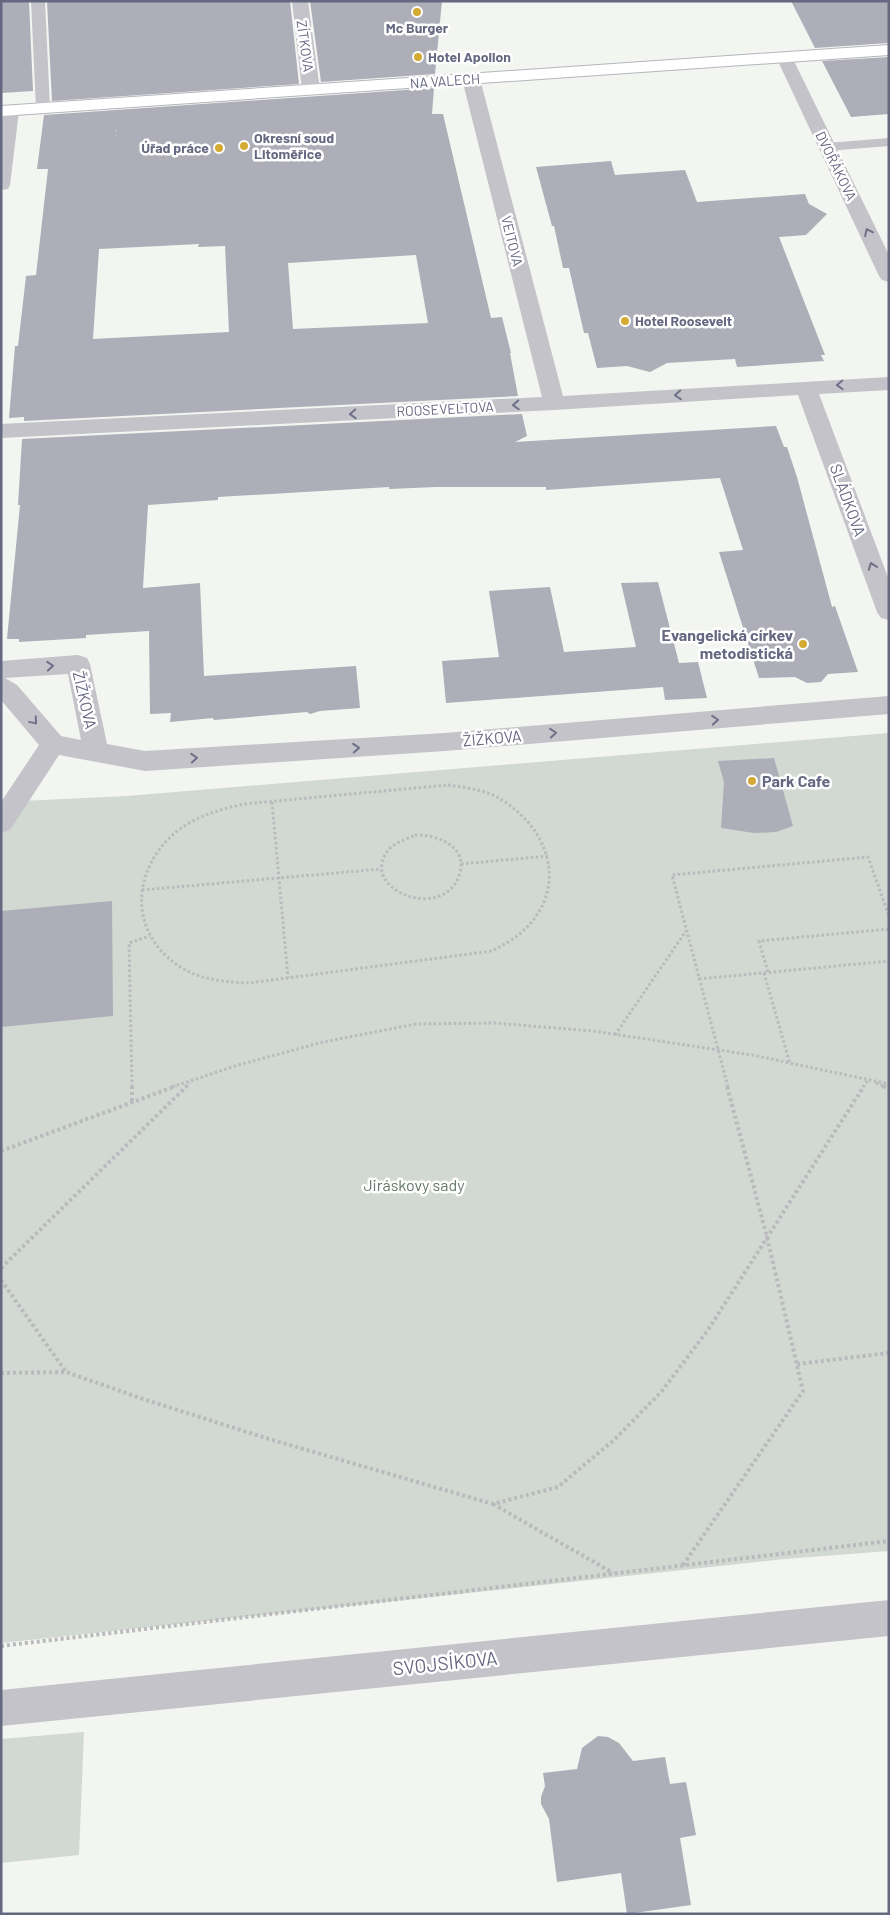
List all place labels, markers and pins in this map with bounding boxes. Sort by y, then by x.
marker: Mc Burger [411,6,423,18]
place label: Mc Burger [386,19,449,36]
place label: Hotel Apollon [428,48,511,65]
marker: Hotel Apollon [412,51,424,63]
place label: Okresní soud Litoměřice [254,129,334,162]
place label: Úřad práce [141,139,209,156]
marker: Okresní soud Litoměřice [238,140,250,152]
marker: Úřad práce [213,142,225,154]
place label: Hotel Roosevelt [635,312,732,329]
marker: Hotel Roosevelt [619,315,631,327]
place label: Evangelická církev metodistická [662,625,793,662]
marker: Evangelická církev metodistická [797,638,809,650]
place label: Park Cafe [762,771,830,790]
marker: Park Cafe [746,775,758,787]

